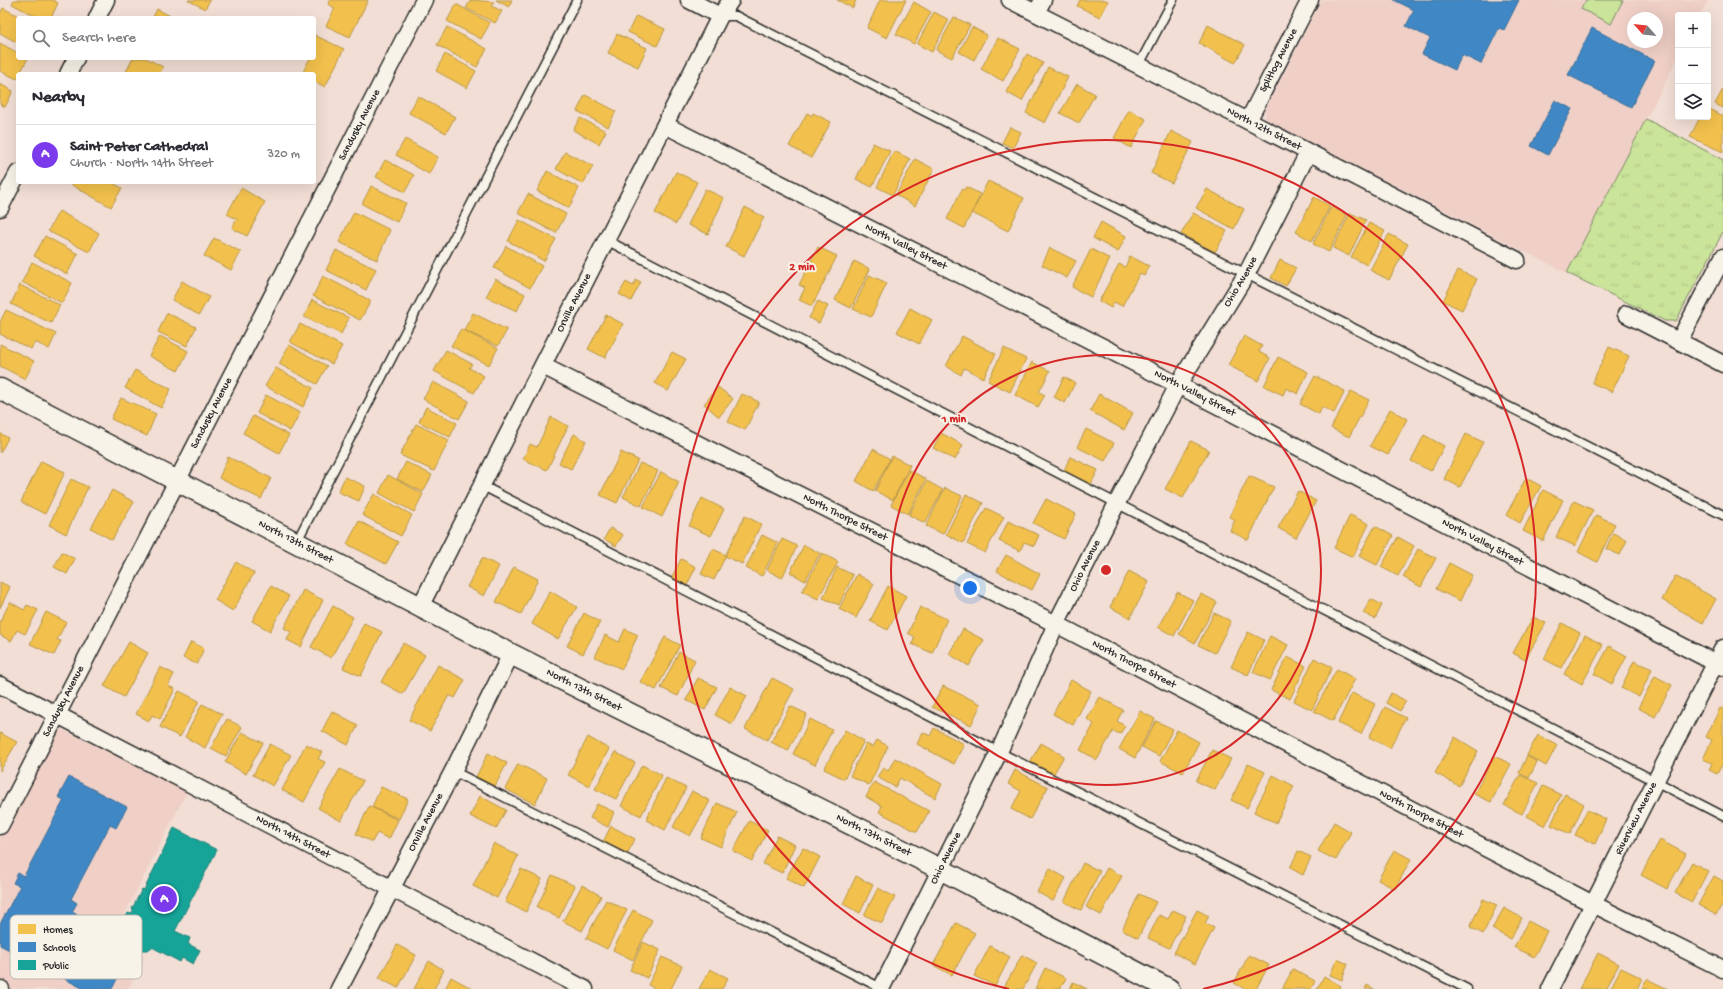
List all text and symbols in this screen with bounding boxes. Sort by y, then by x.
north arrow [1627,12,1663,48]
map controls [1675,12,1711,120]
button: + [1675,12,1711,48]
search box [16,16,316,60]
street label: Splitlog Avenue [1258,26,1300,94]
icon: search [30,27,52,49]
text: Search here [62,29,136,47]
button: − [1675,48,1711,84]
button: layers [1675,84,1711,120]
street label: Sandusky Avenue [337,87,383,162]
text: Nearby [32,88,85,108]
street label: North 12th Street [1225,105,1305,154]
text: Saint Peter Cathedral [70,138,208,156]
text: A [41,147,49,162]
text: 320 m [267,147,300,162]
text: Church · North 14th Street [70,156,213,171]
street label: North Valley Street [863,221,950,273]
street label: Ohio Avenue [1221,254,1260,309]
text: 2 min [789,261,815,275]
street label: Orville Avenue [554,271,594,334]
street label: North Valley Street [1152,368,1239,420]
street label: Sandusky Avenue [189,375,235,451]
text: 1 min [941,413,967,427]
street label: North Thorpe Street [801,492,890,545]
street label: North Valley Street [1440,517,1527,569]
street label: North 13th Street [256,518,336,567]
street label: Ohio Avenue [1067,538,1104,594]
centre of rings [1099,563,1113,577]
your location [960,578,980,598]
street label: North Thorpe Street [1090,638,1179,692]
street label: Sandusky Avenue [41,664,87,739]
street label: North 13th Street [544,667,625,715]
street label: Riverview Avenue [1613,780,1660,857]
street label: North Thorpe Street [1377,788,1466,842]
street label: Orville Avenue [406,791,446,854]
street label: North 13th Street [834,812,914,860]
street label: North 14th Street [254,813,333,862]
street label: Ohio Avenue [928,830,964,886]
pin: A [151,884,177,914]
legend [10,915,142,979]
text: Homes [43,925,73,937]
text: Schools [43,943,77,955]
text: Public [42,961,70,973]

